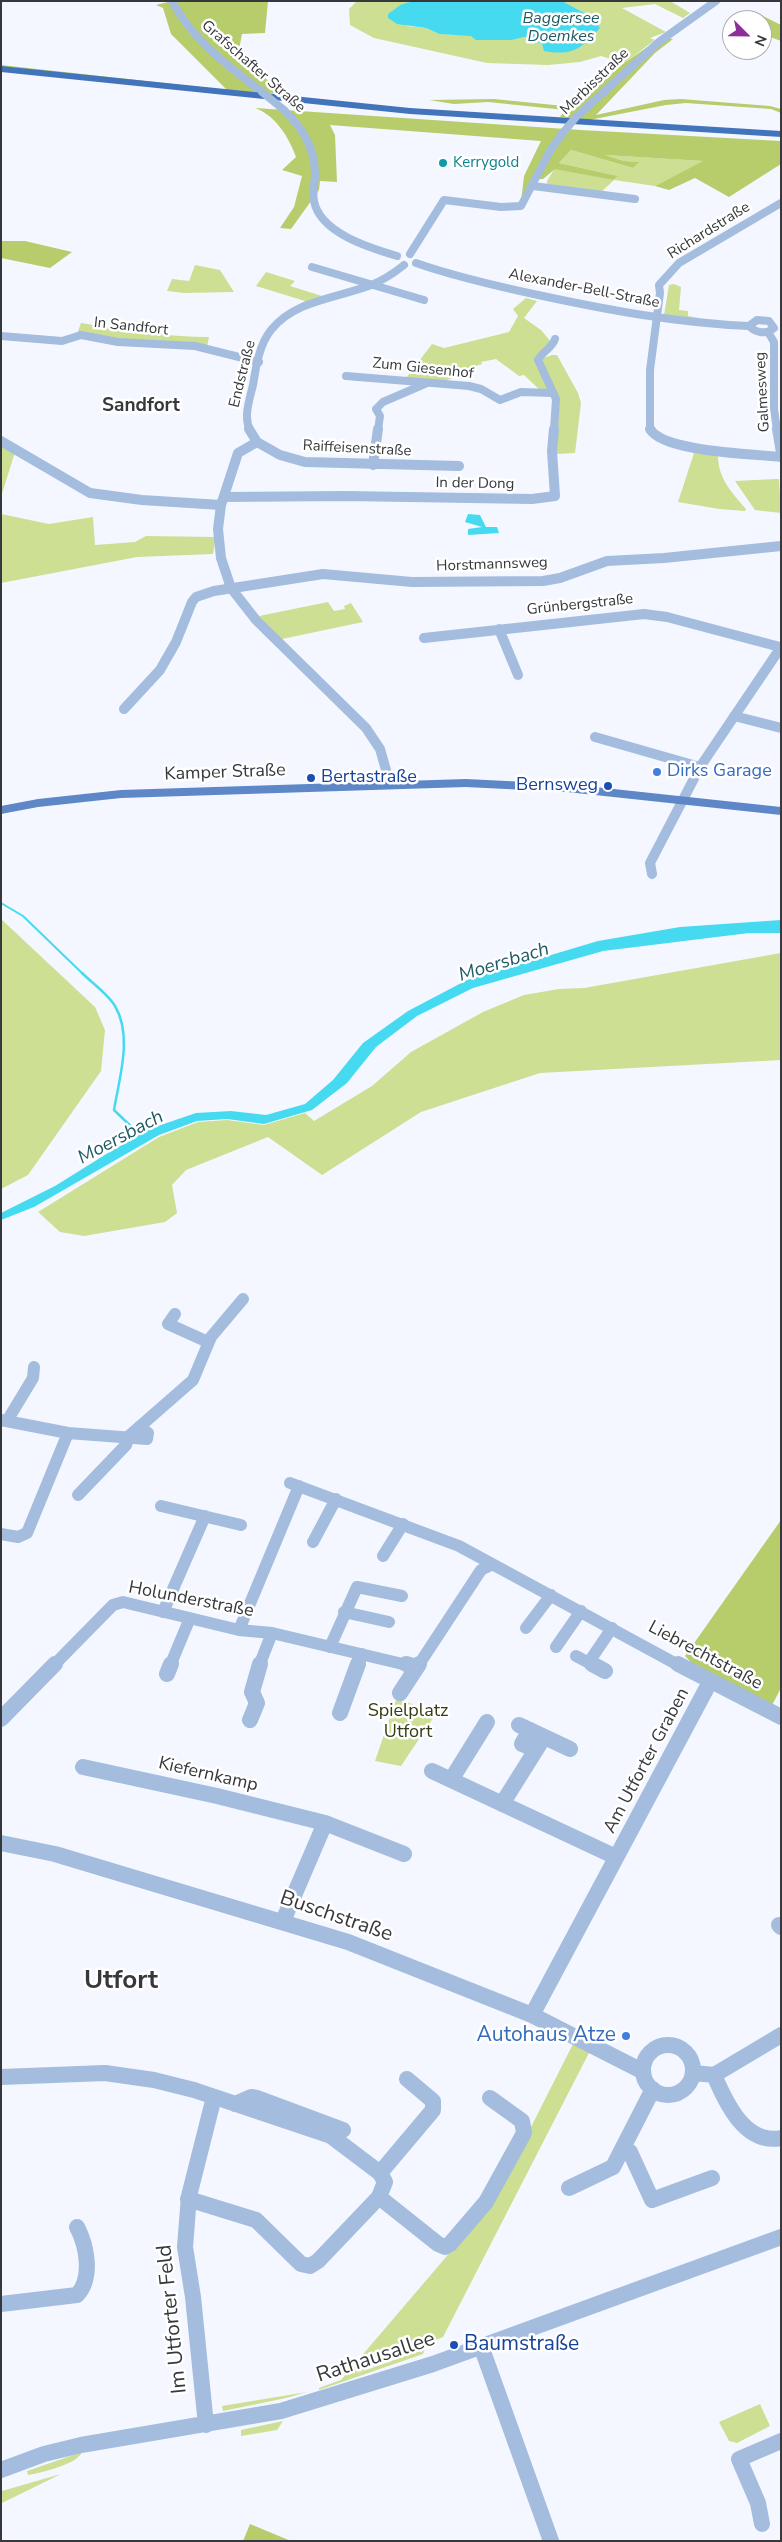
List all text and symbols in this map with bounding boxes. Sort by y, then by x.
water label: Baggersee Doemkes [523,9,599,47]
north arrow [722,10,772,60]
street label: Grafschafter Straße [197,17,309,117]
text: N [750,32,771,49]
street label: Merbisstraße [557,45,633,119]
place label: Kerrygold [453,154,519,172]
marker: Kerrygold [437,157,449,169]
street label: Richardstraße [664,199,754,263]
street label: Alexander-Bell-Straße [507,266,661,312]
street label: In Sandfort [93,314,169,340]
street label: Endstraße [226,338,260,410]
street label: Galmesweg [752,351,774,433]
street label: Zum Giesenhof [372,355,474,383]
district label: Sandfort [102,395,180,417]
street label: Raiffeisenstraße [302,437,412,461]
street label: In der Dong [435,474,515,494]
street label: Horstmannsweg [436,554,548,576]
street label: Grünbergstraße [526,590,634,620]
street label: Kamper Straße [164,760,286,786]
place label: Dirks Garage [667,761,772,783]
marker: Dirks Garage [651,766,663,778]
place label: Bertastraße [321,767,417,789]
marker: Bertastraße [305,772,317,784]
place label: Bernsweg [516,775,598,797]
marker: Bernsweg [602,780,614,792]
water label: Moersbach [456,938,552,988]
water label: Moersbach [74,1106,168,1170]
street label: Holunderstraße [127,1577,255,1623]
street label: Liebrechtstraße [644,1617,766,1695]
street label: Am Utforter Graben [600,1685,694,1837]
park label: Spielplatz Utfort [368,1701,448,1744]
street label: Kiefernkamp [156,1753,260,1797]
street label: Buschstraße [276,1886,396,1948]
district label: Utfort [84,1966,158,1998]
place label: Autohaus Atze [477,2023,616,2049]
marker: Autohaus Atze [620,2030,632,2042]
street label: Im Utforter Feld [153,2243,193,2395]
street label: Rathausallee [314,2327,438,2389]
place label: Baumstraße [464,2332,579,2358]
marker: Baumstraße [448,2339,460,2351]

